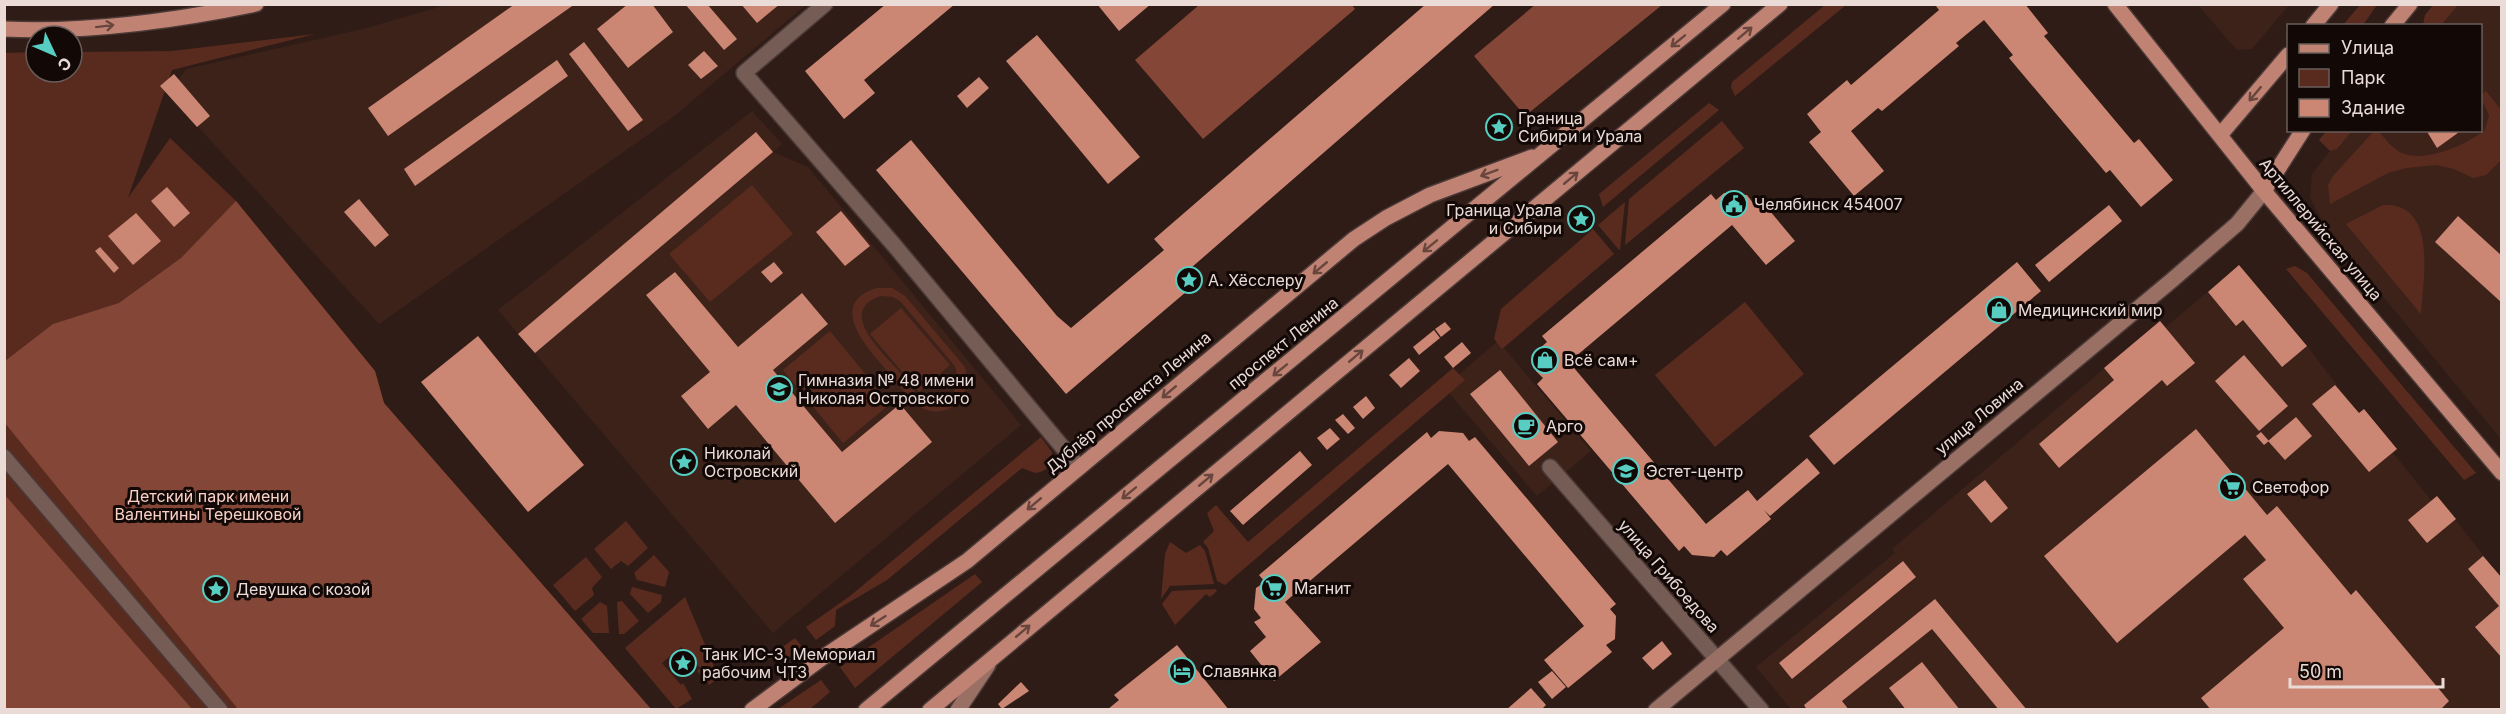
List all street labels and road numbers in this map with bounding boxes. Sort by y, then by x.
street label: Артиллерийская улица [2255,154,2387,304]
street label: проспект Ленина [1224,292,1342,394]
street label: Дублёр проспекта Ленина [1041,327,1215,477]
street label: улица Ловина [1931,373,2027,459]
street label: улица Грибоедова [1614,515,1724,637]

